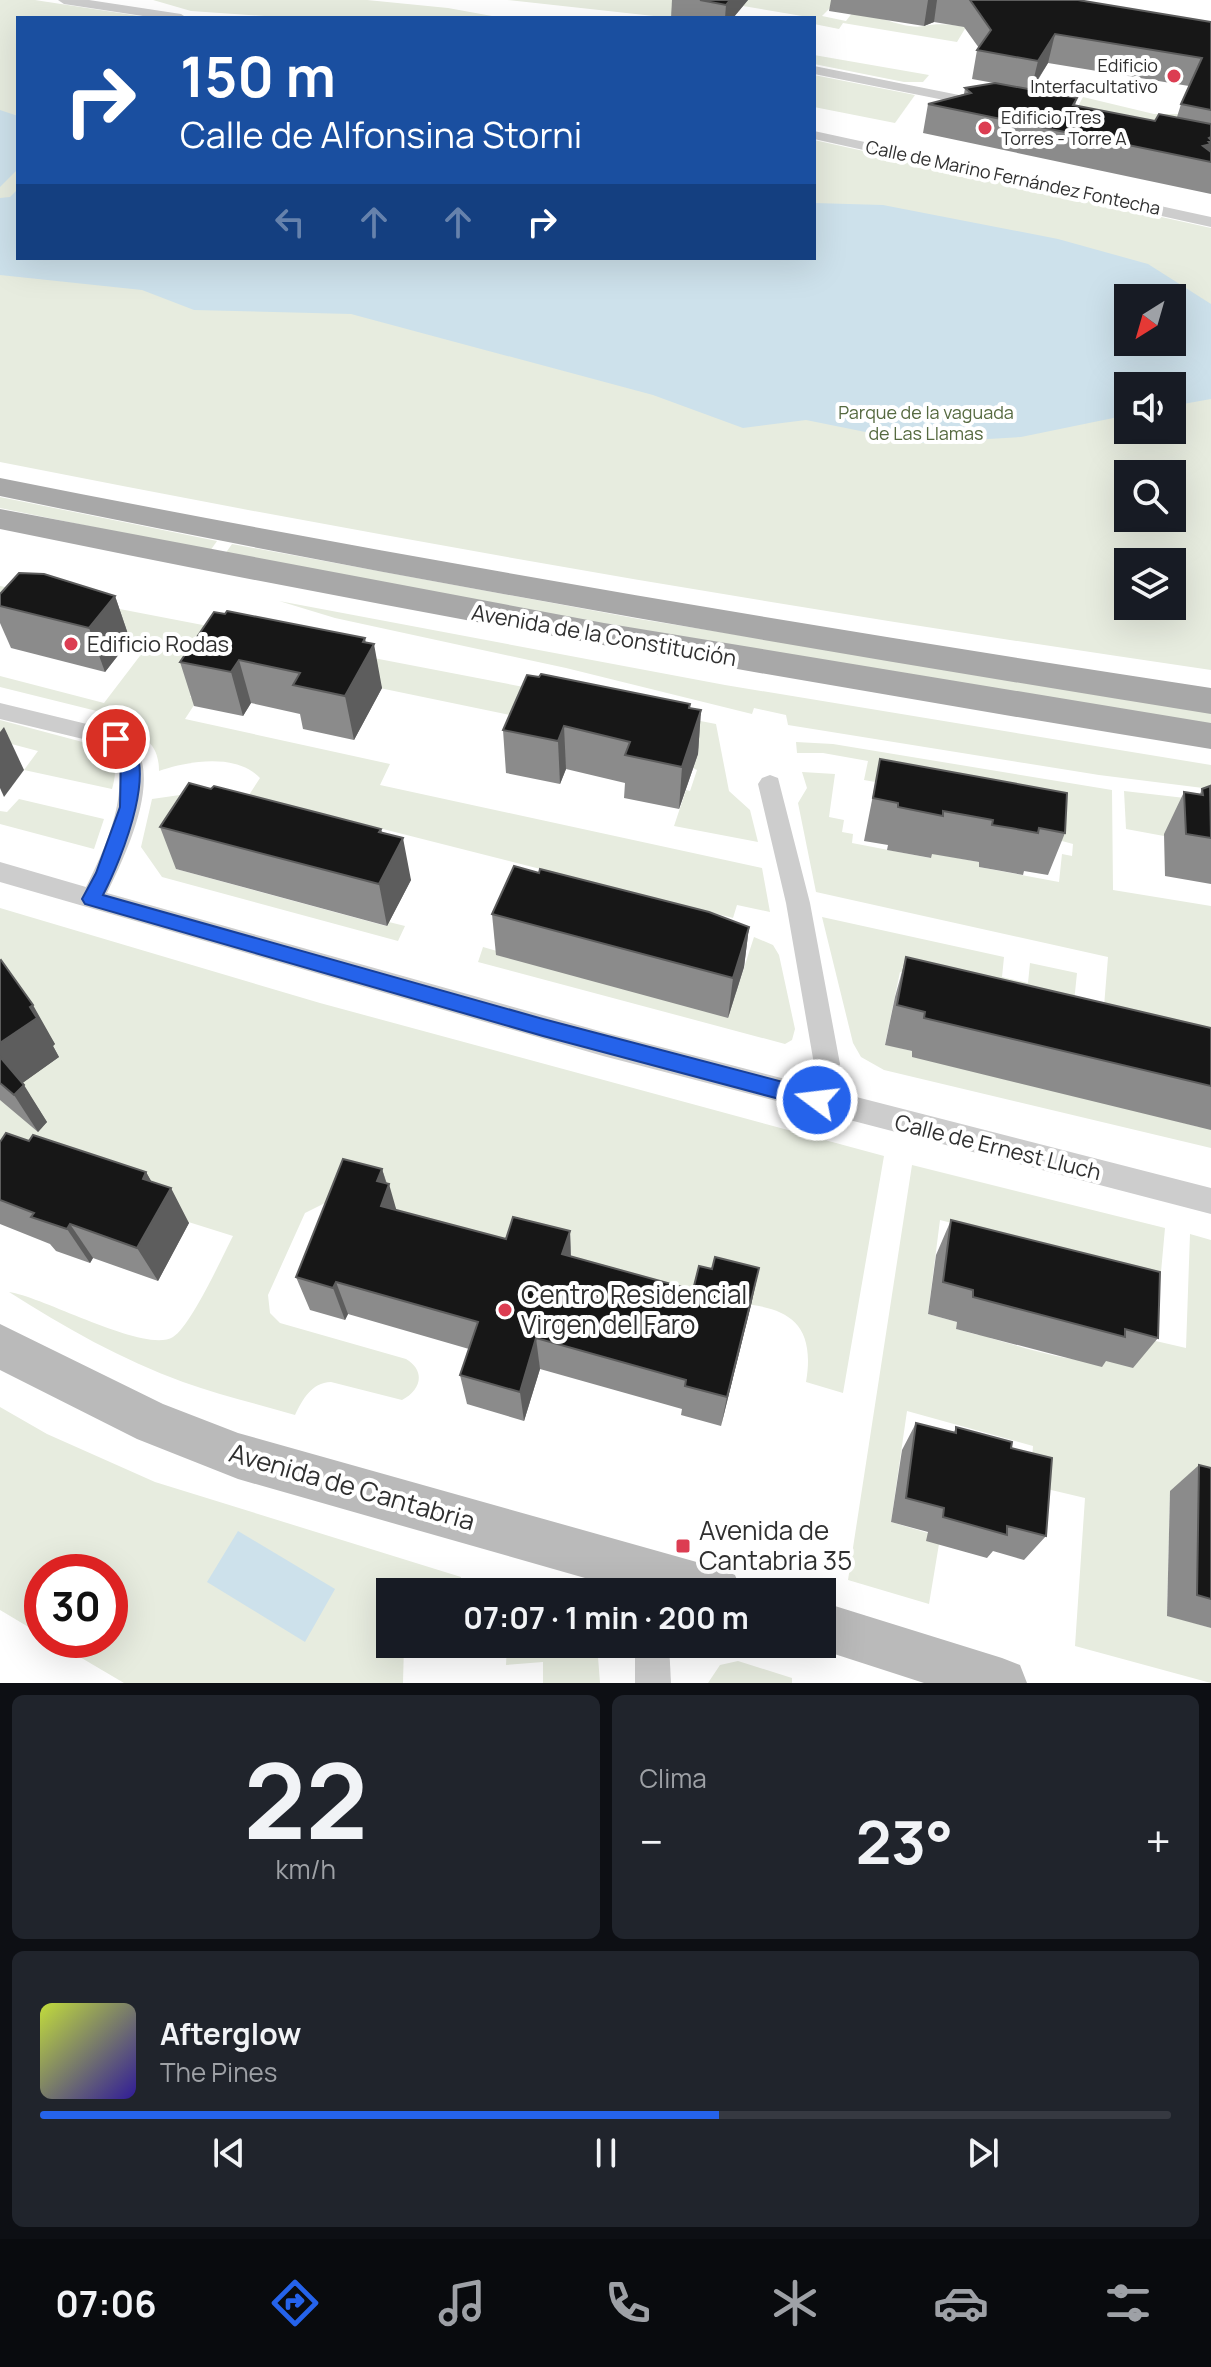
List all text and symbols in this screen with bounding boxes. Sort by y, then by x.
text: 150 m [180,37,336,114]
icon: right [48,48,152,152]
place label: Edificio Interfacultativo [1030,53,1158,98]
marker: Edificio Interfacultativo [1165,67,1183,85]
place label: Edificio Tres Torres - Torre A [1001,105,1127,150]
text: Calle de Alfonsina Storni [180,110,582,159]
marker: Edificio Tres Torres - Torre A [976,119,994,137]
street label: Calle de Marino Fernández Fontecha [864,134,1163,220]
icon: left [268,200,312,244]
icon: ahead [352,200,396,244]
icon: ahead [436,200,480,244]
icon: right [520,200,564,244]
north arrow [1114,284,1186,356]
map controls [1114,284,1186,620]
button: sound [1114,372,1186,444]
park label: Parque de la vaguada de Las Llamas [838,400,1014,445]
button: search [1114,460,1186,532]
button: layers [1114,548,1186,620]
street label: Avenida de la Constitución [469,597,739,673]
place label: Edificio Rodas [87,629,229,659]
marker: Edificio Rodas [62,635,80,653]
pin [82,705,150,773]
icon: arrive [94,717,138,761]
position arrow [775,1058,859,1142]
street label: Calle de Ernest Lluch [892,1107,1104,1187]
place label: Centro Residencial Virgen del Faro [521,1276,747,1342]
marker: Centro Residencial Virgen del Faro [496,1301,514,1319]
street label: Avenida de Cantabria [225,1434,479,1538]
place label: Avenida de Cantabria 35 [699,1512,852,1578]
marker: Avenida de Cantabria 35 [674,1537,692,1555]
speed limit sign: 30 [24,1554,128,1658]
text: 07:07 · 1 min · 200 m [463,1597,749,1638]
text: 22 [244,1728,368,1870]
text: Clima [640,1760,707,1796]
text: 23° [856,1800,953,1882]
text: − [640,1811,663,1871]
text: + [1146,1811,1171,1871]
text: km/h [276,1851,336,1887]
text: Afterglow [160,2013,301,2054]
text: The Pines [160,2054,277,2090]
icon: previous [207,2131,251,2175]
icon: pause [584,2131,628,2175]
icon: next [961,2131,1005,2175]
icon: directions [267,2275,323,2331]
icon: music [434,2275,490,2331]
icon: phone [600,2275,656,2331]
icon: climate [767,2275,823,2331]
icon: car [933,2275,989,2331]
icon: filters [1100,2275,1156,2331]
text: 07:06 [55,2279,157,2328]

